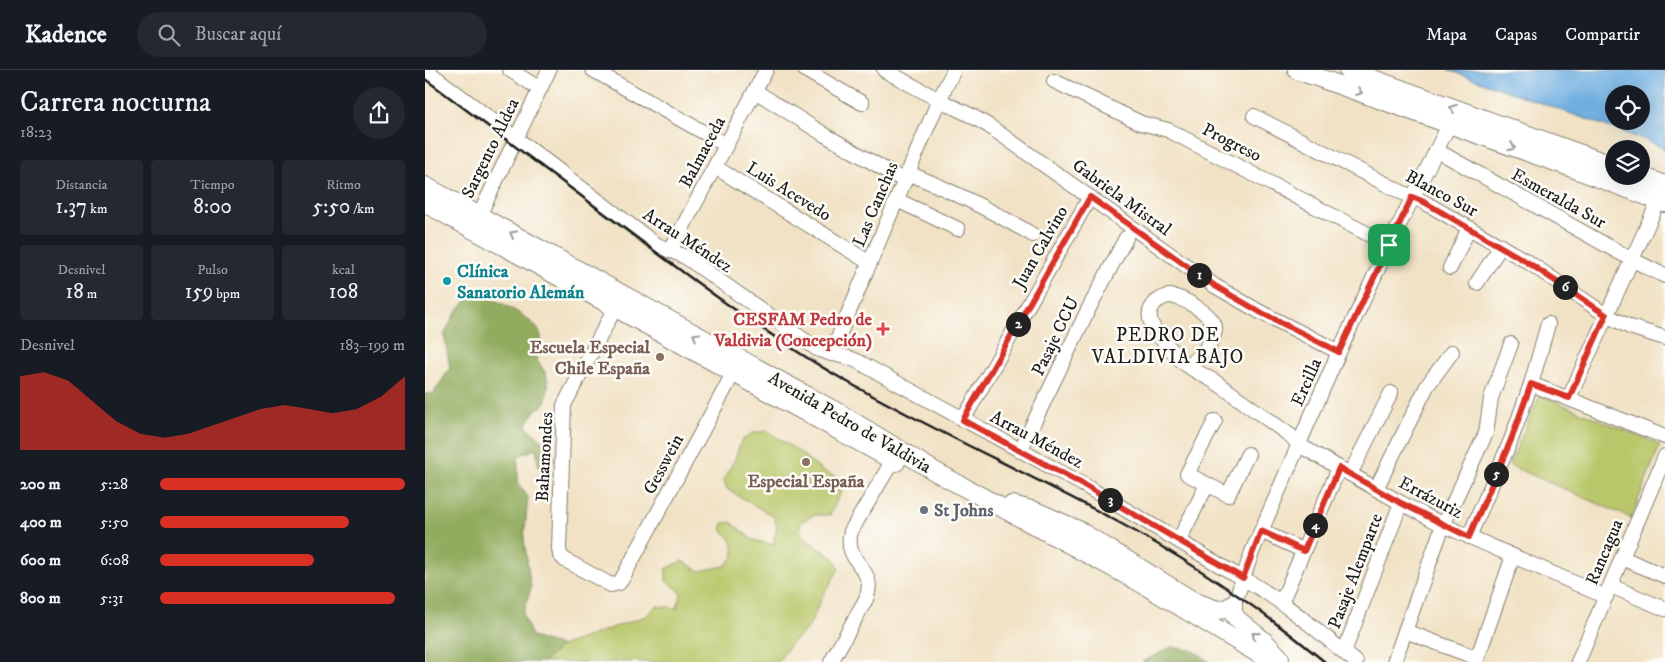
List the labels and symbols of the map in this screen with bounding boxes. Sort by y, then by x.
one-way arrow [1354,86,1363,96]
street label: Sargento Aldea [457,94,525,202]
one-way arrow [1449,104,1458,114]
street label: Balmaceda [675,113,731,192]
street label: Progreso [1198,119,1265,167]
one-way arrow [1507,141,1516,151]
street label: Gabriela Mistral [1068,155,1176,241]
street label: Luis Acevedo [742,157,835,227]
street label: Las Canchas [848,159,904,250]
street label: Esmeralda Sur [1507,164,1610,234]
street label: Blanco Sur [1402,166,1482,222]
street label: Juan Calvino [1007,202,1074,295]
street label: Arrau Méndez [639,204,737,278]
pin [1368,224,1410,266]
one-way arrow [509,231,518,241]
place label: Clínica Sanatorio Alemán [457,261,585,304]
pin: 1 [1187,262,1211,288]
pin: 6 [1553,274,1577,300]
marker: Clínica Sanatorio Alemán [441,275,453,287]
street label: Pasaje CCU [1027,293,1085,380]
place label: CESFAM Pedro de Valdivia (Concepción) [713,309,873,352]
pin: 2 [1005,312,1031,336]
marker: CESFAM Pedro de Valdivia (Concepción) [876,322,890,336]
district label: PEDRO DE VALDIVIA BAJO [1091,324,1244,369]
one-way arrow [693,332,702,342]
place label: Escuela Especial Chile España [530,337,651,380]
marker: Escuela Especial Chile España [654,351,666,363]
street label: Ercilla [1287,355,1327,410]
street label: Avenida Pedro de Valdivia [764,367,935,479]
street label: Arrau Méndez [986,406,1087,474]
street label: Bahamondes [532,411,558,503]
street label: Gesswein [639,430,689,498]
marker: Especial España [800,456,812,468]
pin: 5 [1483,462,1509,486]
place label: Especial España [747,471,865,493]
street label: Errázuriz [1395,472,1467,524]
pin: 3 [1097,488,1123,512]
place label: St Johns [934,500,993,522]
marker: St Johns [918,504,930,516]
street label: Pasaje Alemparte [1324,511,1388,632]
pin: 4 [1303,512,1327,538]
street label: Rancagua [1581,516,1629,589]
one-way arrow [1252,631,1261,640]

